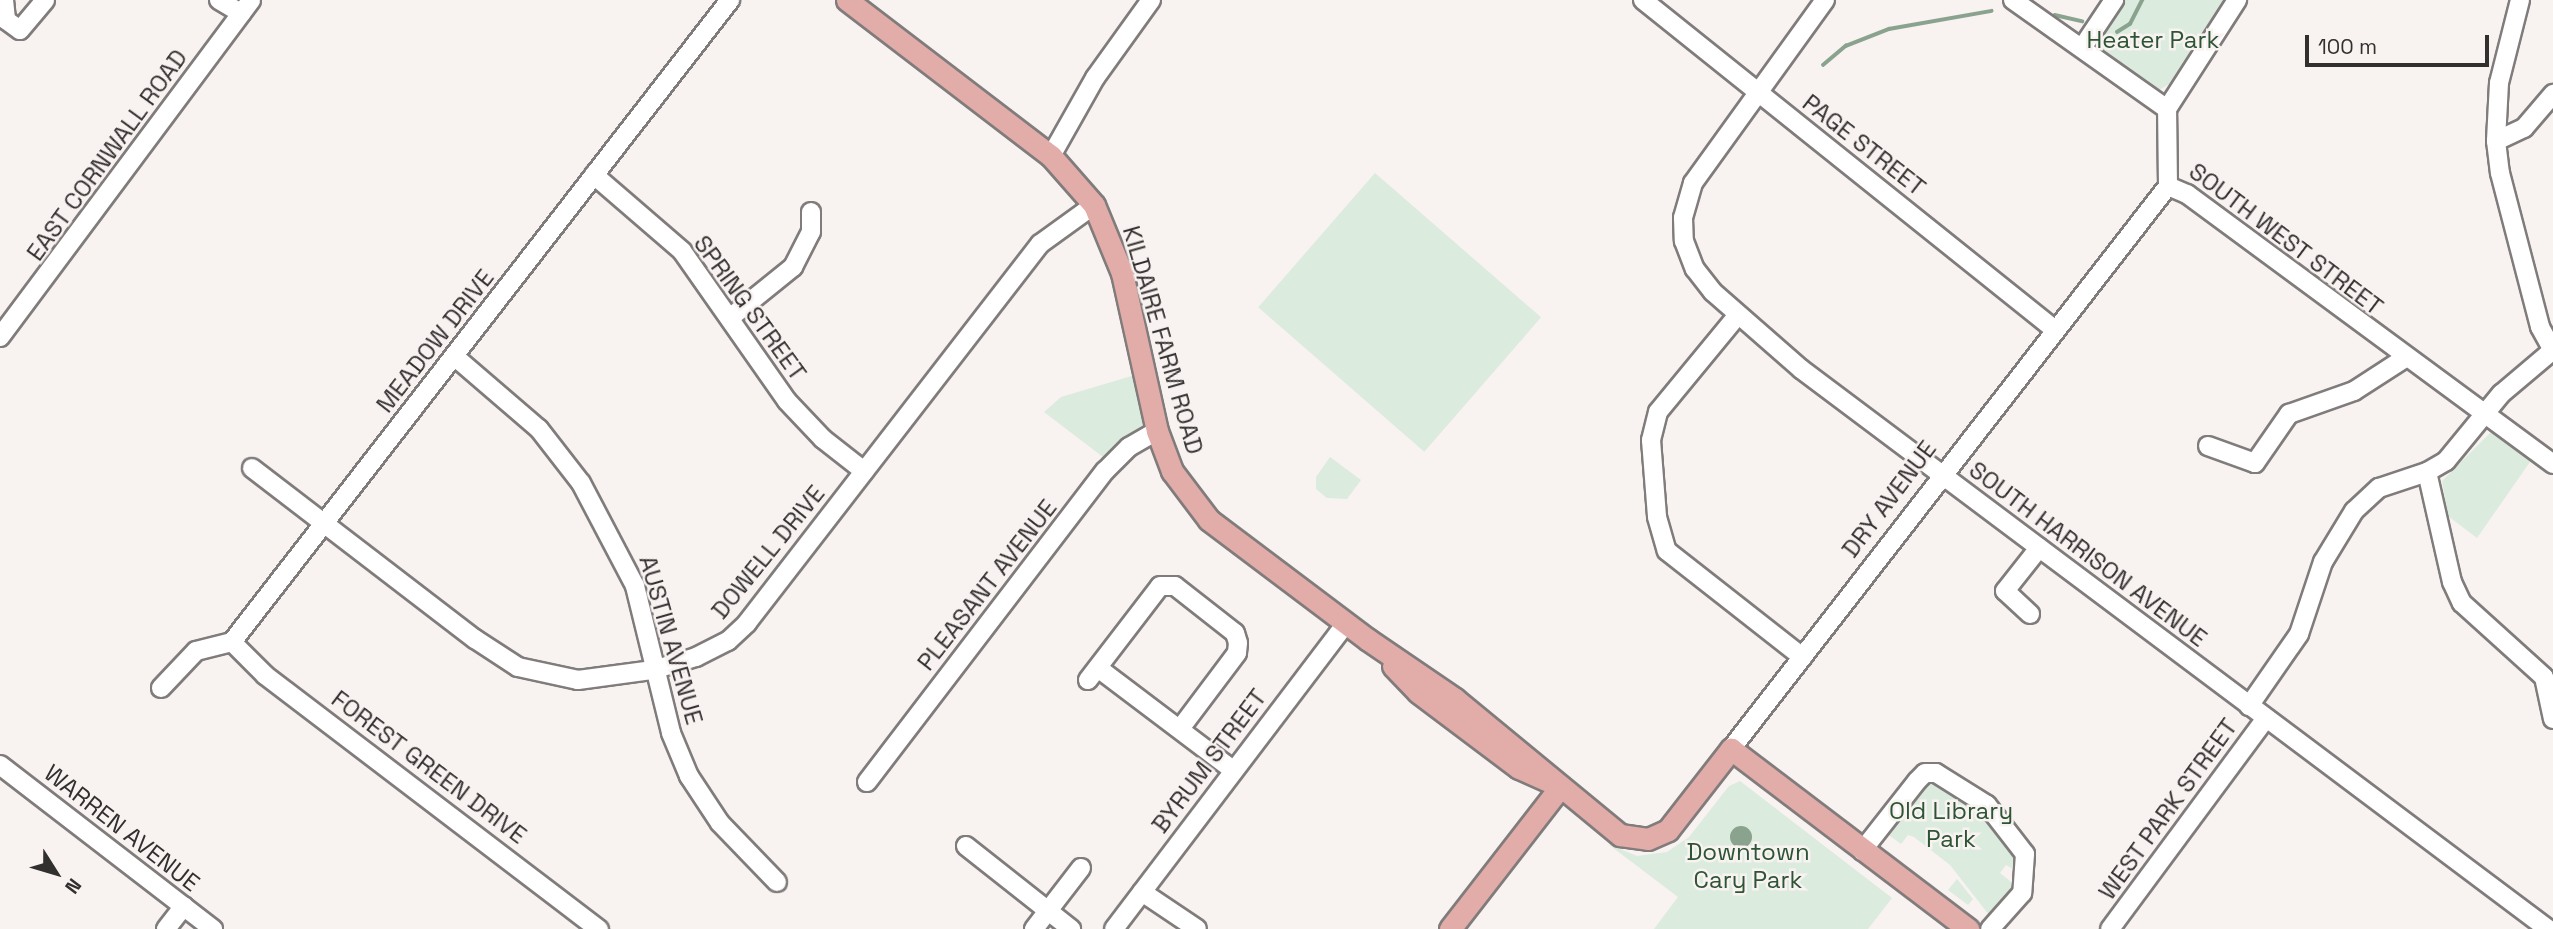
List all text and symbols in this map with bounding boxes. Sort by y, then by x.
scale bar [2308,21,2492,65]
park label: Heater Park [2087,26,2219,54]
text: 100 m [2318,33,2377,60]
street label: EAST CORNWALL ROAD [20,43,194,267]
street label: PAGE STREET [1797,88,1931,202]
street label: SOUTH WEST STREET [2183,156,2389,322]
street label: KILDAIRE FARM ROAD [1117,223,1209,457]
street label: SPRING STREET [688,230,812,386]
street label: MEADOW DRIVE [370,264,500,418]
street label: DRY AVENUE [1836,435,1942,563]
street label: SOUTH HARRISON AVENUE [1963,455,2213,653]
street label: DOWELL DRIVE [705,479,831,625]
street label: PLEASANT AVENUE [911,493,1063,677]
street label: AUSTIN AVENUE [633,552,709,728]
street label: BYRUM STREET [1146,683,1272,839]
street label: FOREST GREEN DRIVE [326,684,532,850]
street label: WEST PARK STREET [2092,713,2244,905]
street label: WARREN AVENUE [39,758,205,898]
park label: Old Library Park [1889,797,2013,853]
north arrow [21,838,91,908]
park label: Downtown Cary Park [1686,838,1810,894]

